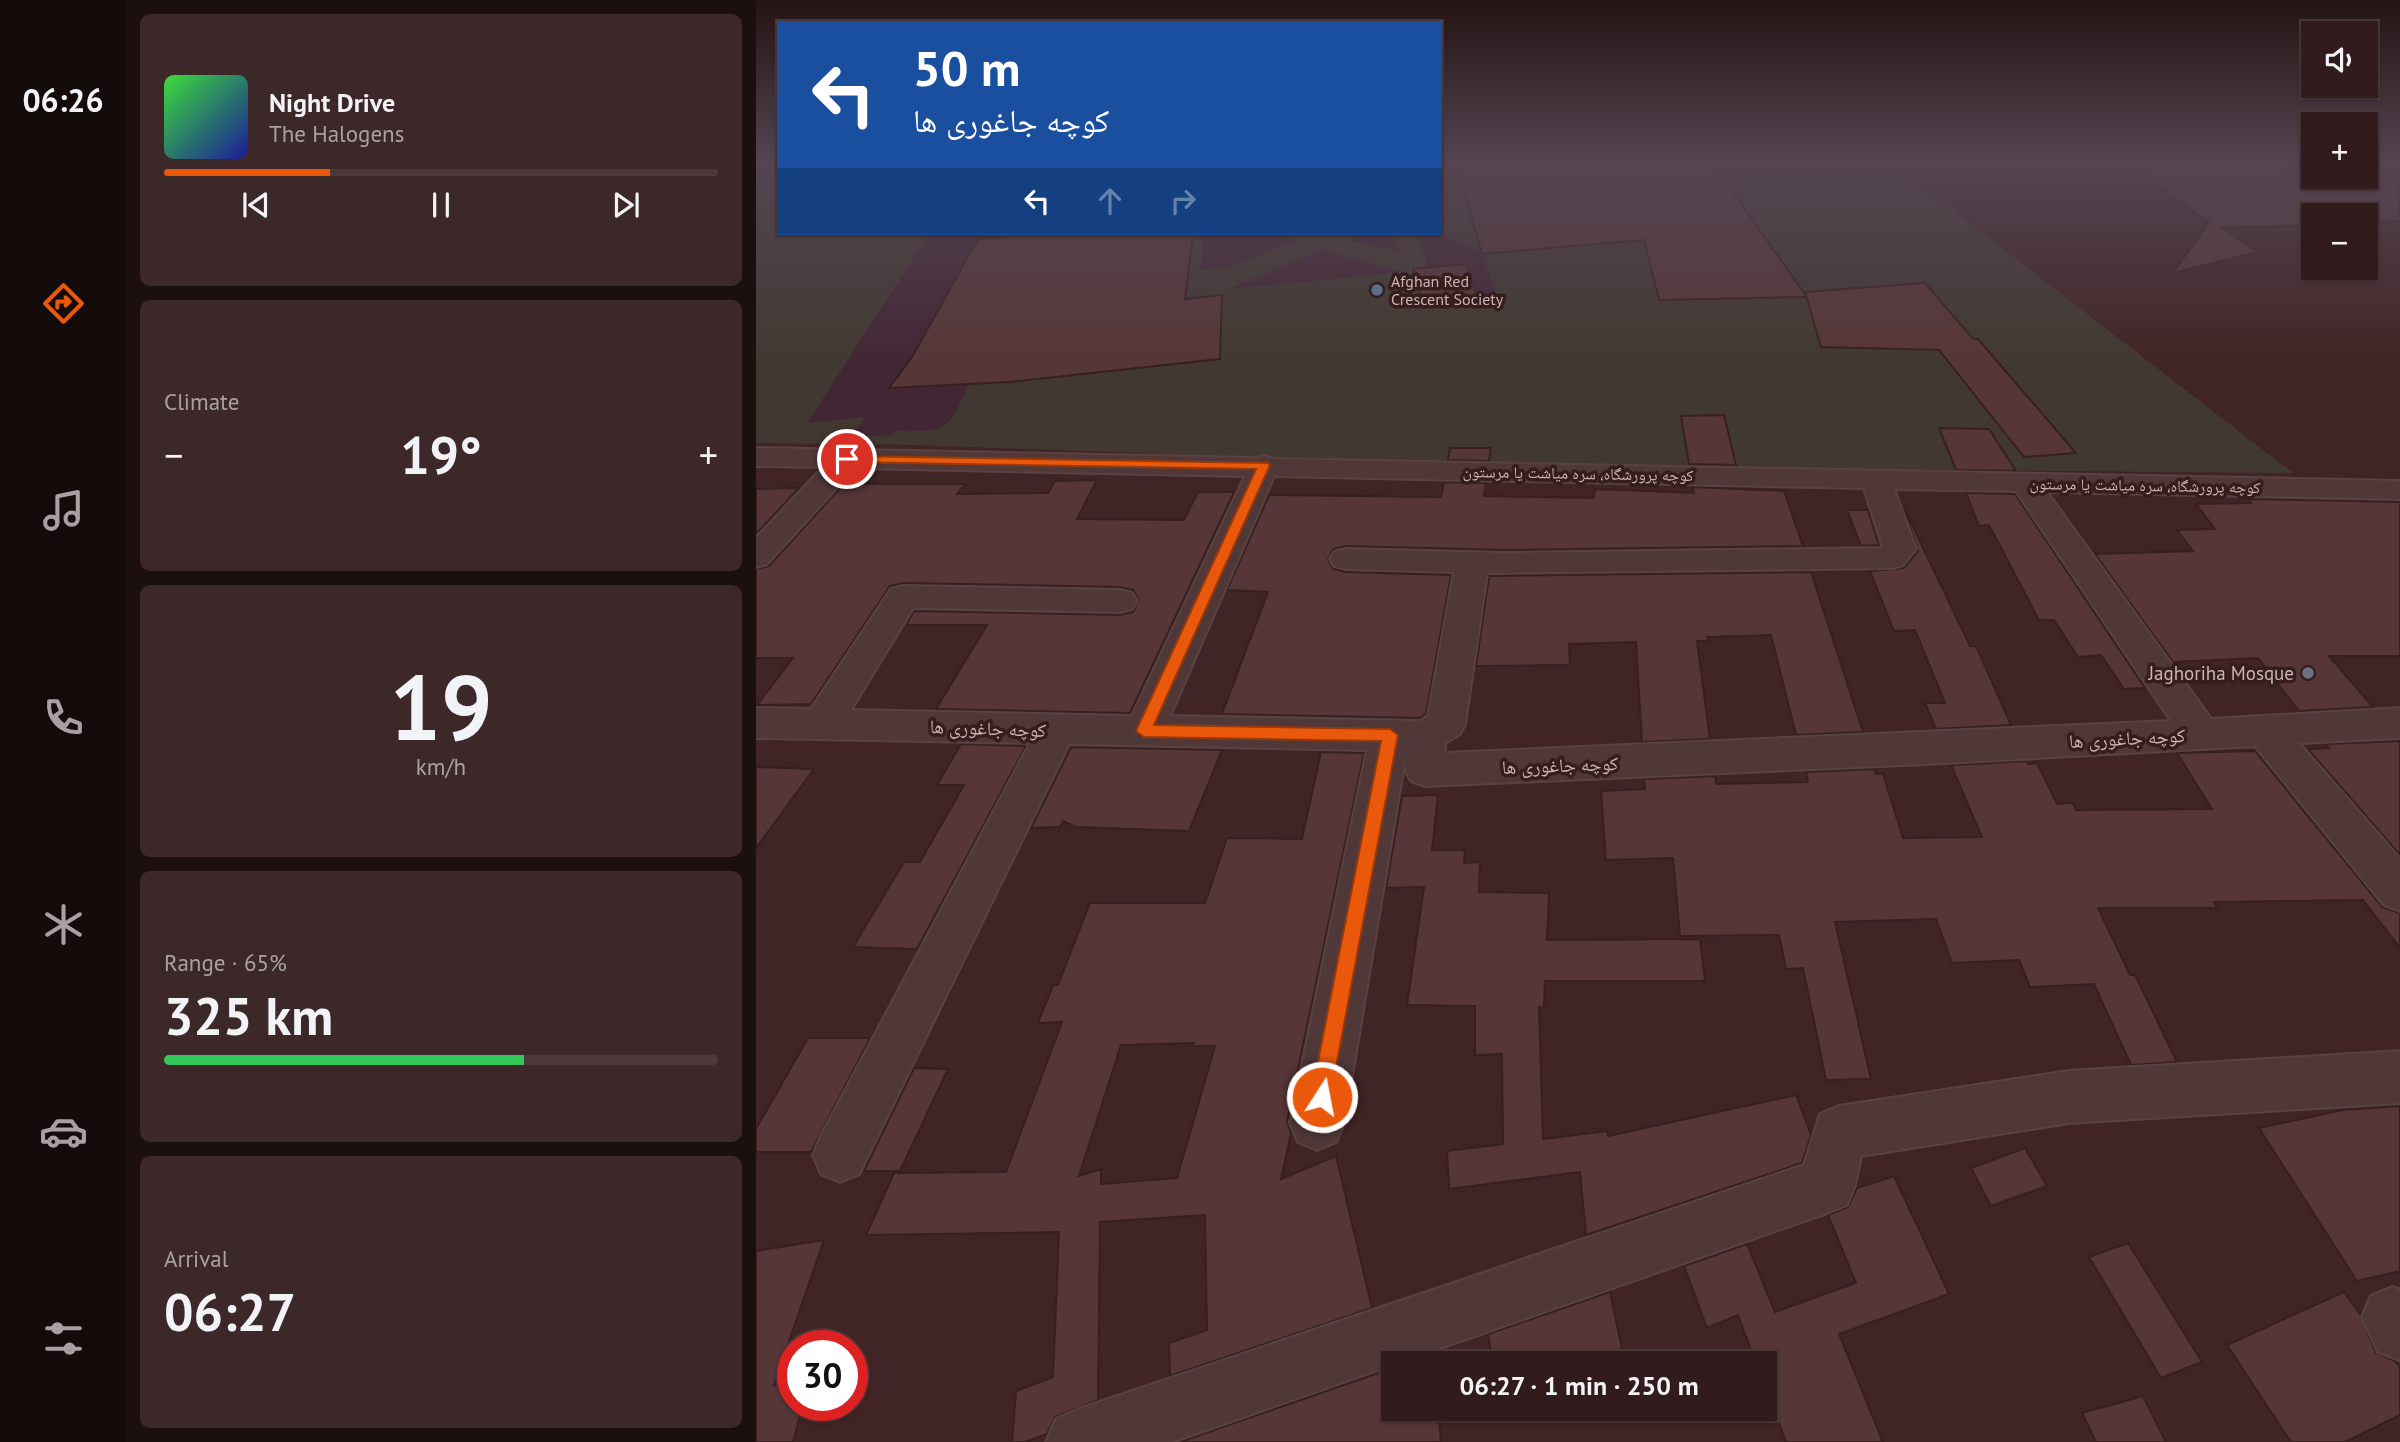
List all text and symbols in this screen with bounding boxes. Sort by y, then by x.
map controls [2301,21,2378,280]
button: sound [2301,21,2378,98]
text: 50 m [913,36,1020,100]
icon: left [798,49,889,140]
text: 06:26 [22,79,104,121]
text: Night Drive [269,86,395,119]
text: کوچه جاغوری ها [913,99,1109,141]
button: + [2301,112,2378,189]
text: The Halogens [269,119,404,148]
icon: left [1018,182,1056,220]
icon: ahead [1091,182,1129,220]
icon: right [1164,182,1202,220]
icon: previous [237,186,275,224]
icon: pause [422,186,460,224]
icon: next [607,186,645,224]
button: − [2301,203,2378,280]
place label: Afghan Red Crescent Society [1391,271,1504,309]
icon: directions [39,279,88,328]
marker: Afghan Red Crescent Society [1369,282,1385,298]
text: Climate [164,387,239,416]
text: 19° [400,421,482,488]
pin [817,429,877,489]
text: − [164,430,183,479]
text: + [699,430,718,479]
icon: arrive [828,440,866,478]
street label: کوچه پرورشگاه، سره میاشت یا مرستون [1462,461,1694,486]
street label: کوچه پرورشگاه، سره میاشت یا مرستون [2029,473,2261,498]
icon: music [39,486,88,535]
text: 19 [389,647,493,765]
place label: Jaghoriha Mosque [2148,661,2294,685]
marker: Jaghoriha Mosque [2300,665,2316,681]
icon: phone [39,693,88,742]
street label: کوچه جاغوری ها [929,714,1047,742]
street label: کوچه جاغوری ها [2068,723,2186,753]
street label: کوچه جاغوری ها [1501,751,1619,779]
text: km/h [416,752,466,781]
icon: climate [39,900,88,949]
text: Range · 65% [164,948,287,977]
text: 325 km [164,982,333,1049]
position arrow [1285,1060,1359,1134]
icon: car [39,1107,88,1156]
text: Arrival [164,1244,228,1273]
text: 06:27 [164,1278,296,1345]
icon: filters [39,1314,88,1363]
speed limit sign: 30 [777,1330,868,1421]
text: 06:27 · 1 min · 250 m [1459,1369,1699,1402]

